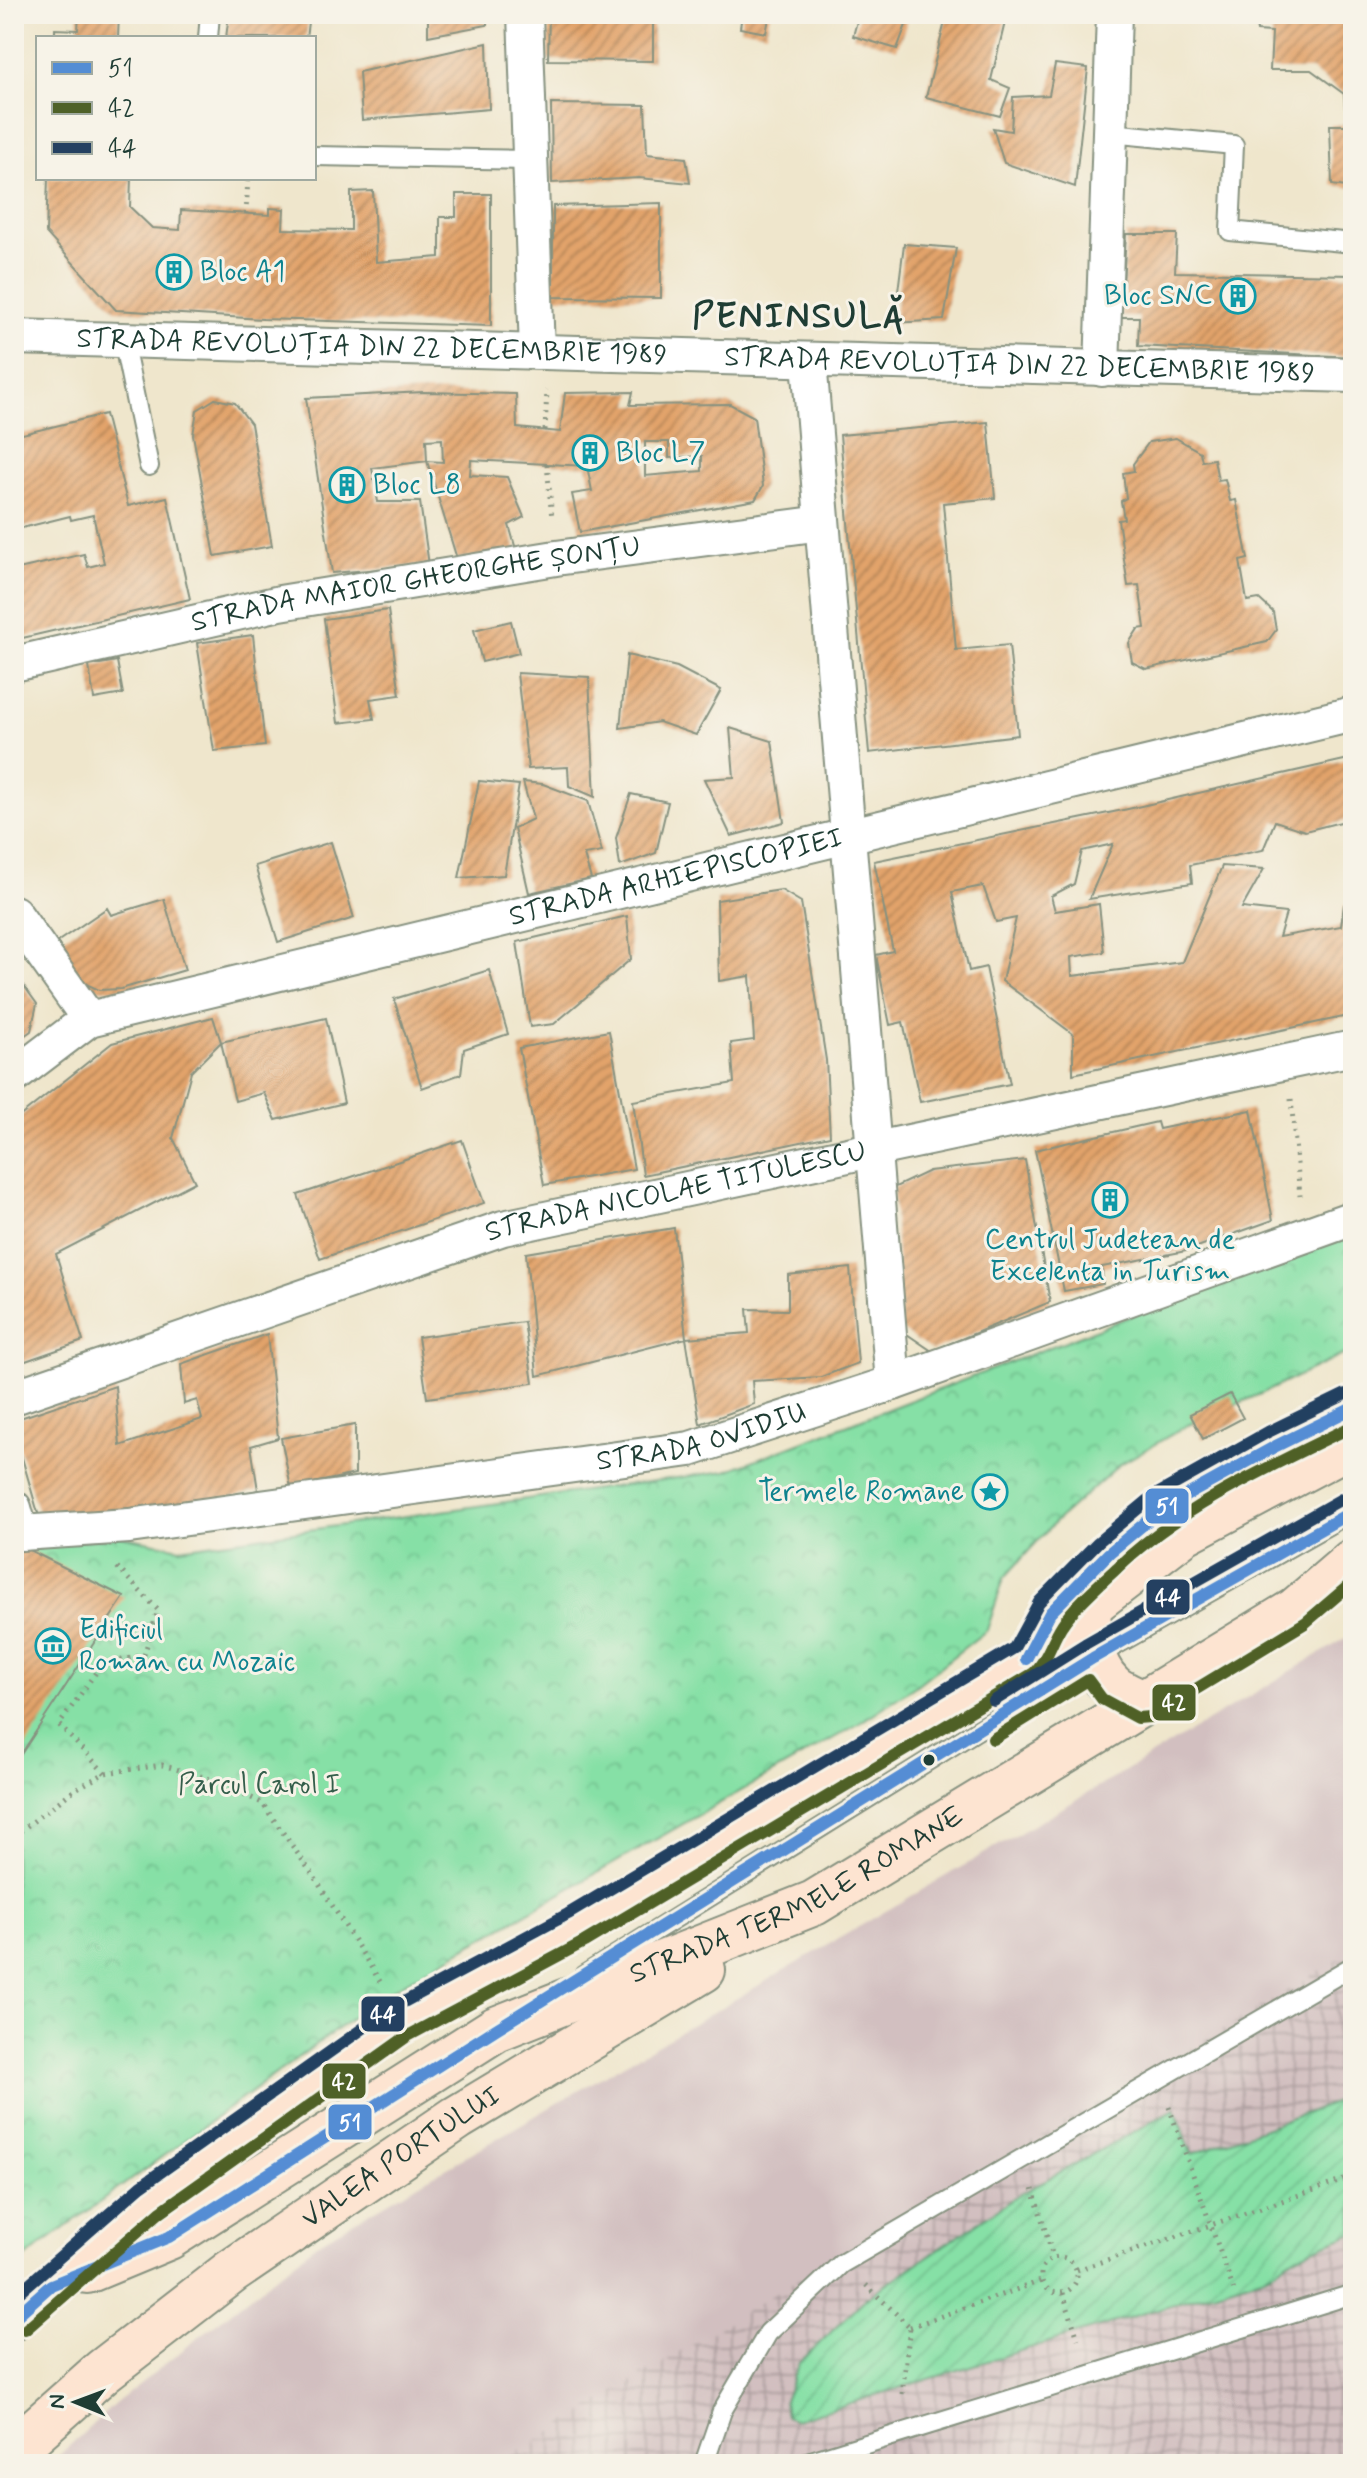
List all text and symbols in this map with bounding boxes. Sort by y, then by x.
legend [36,36,316,180]
text: 51 [108,54,133,85]
text: 42 [108,94,135,125]
text: 44 [108,134,137,165]
building icon: Bloc A1 [155,253,193,291]
place label: Bloc A1 [200,254,285,291]
building icon: Bloc SNC [1219,277,1257,315]
place label: Bloc SNC [1104,278,1212,315]
district label: PENINSULĂ [692,294,906,341]
street label: STRADA REVOLUȚIA DIN 22 DECEMBRIE 1989 [76,320,668,374]
street label: STRADA REVOLUȚIA DIN 22 DECEMBRIE 1989 [724,339,1315,392]
building icon: Bloc L7 [571,434,609,472]
place label: Bloc L7 [616,435,705,472]
building icon: Bloc L8 [328,466,366,504]
place label: Bloc L8 [373,467,461,504]
street label: STRADA MAIOR GHEORGHE ȘONȚU [188,529,643,641]
street label: STRADA ARHIEPISCOPIEI [505,819,847,935]
street label: STRADA NICOLAE TITULESCU [480,1133,870,1251]
building icon: Centrul Judetean de Excelenta in Turism [1091,1181,1129,1219]
place label: Centrul Judetean de Excelenta in Turism [985,1222,1235,1291]
street label: STRADA OVIDIU [594,1394,811,1480]
place icon: Termele Romane [971,1473,1009,1511]
place label: Termele Romane [758,1474,964,1511]
line badge: 51 [1144,1487,1190,1525]
text: 51 [1156,1494,1178,1522]
line badge: 44 [1145,1578,1191,1616]
text: 44 [1155,1585,1182,1613]
place label: Edificiul Roman cu Mozaic [79,1612,295,1681]
museum icon: Edificiul Roman cu Mozaic [34,1627,72,1665]
line badge: 42 [1151,1683,1197,1722]
text: 42 [1162,1690,1186,1718]
unlabelled marker [921,1752,937,1768]
park label: Parcul Carol I [178,1767,340,1804]
street label: STRADA TERMELE ROMANE [624,1798,971,1993]
line badge: 44 [360,1995,406,2033]
text: 44 [370,2002,397,2030]
line badge: 42 [321,2062,367,2100]
text: 42 [332,2069,356,2097]
street label: VALEA PORTULUI [294,2078,507,2237]
line badge: 51 [327,2103,373,2141]
text: 51 [339,2110,361,2138]
north arrow [36,2362,116,2442]
text: N [44,2394,72,2409]

